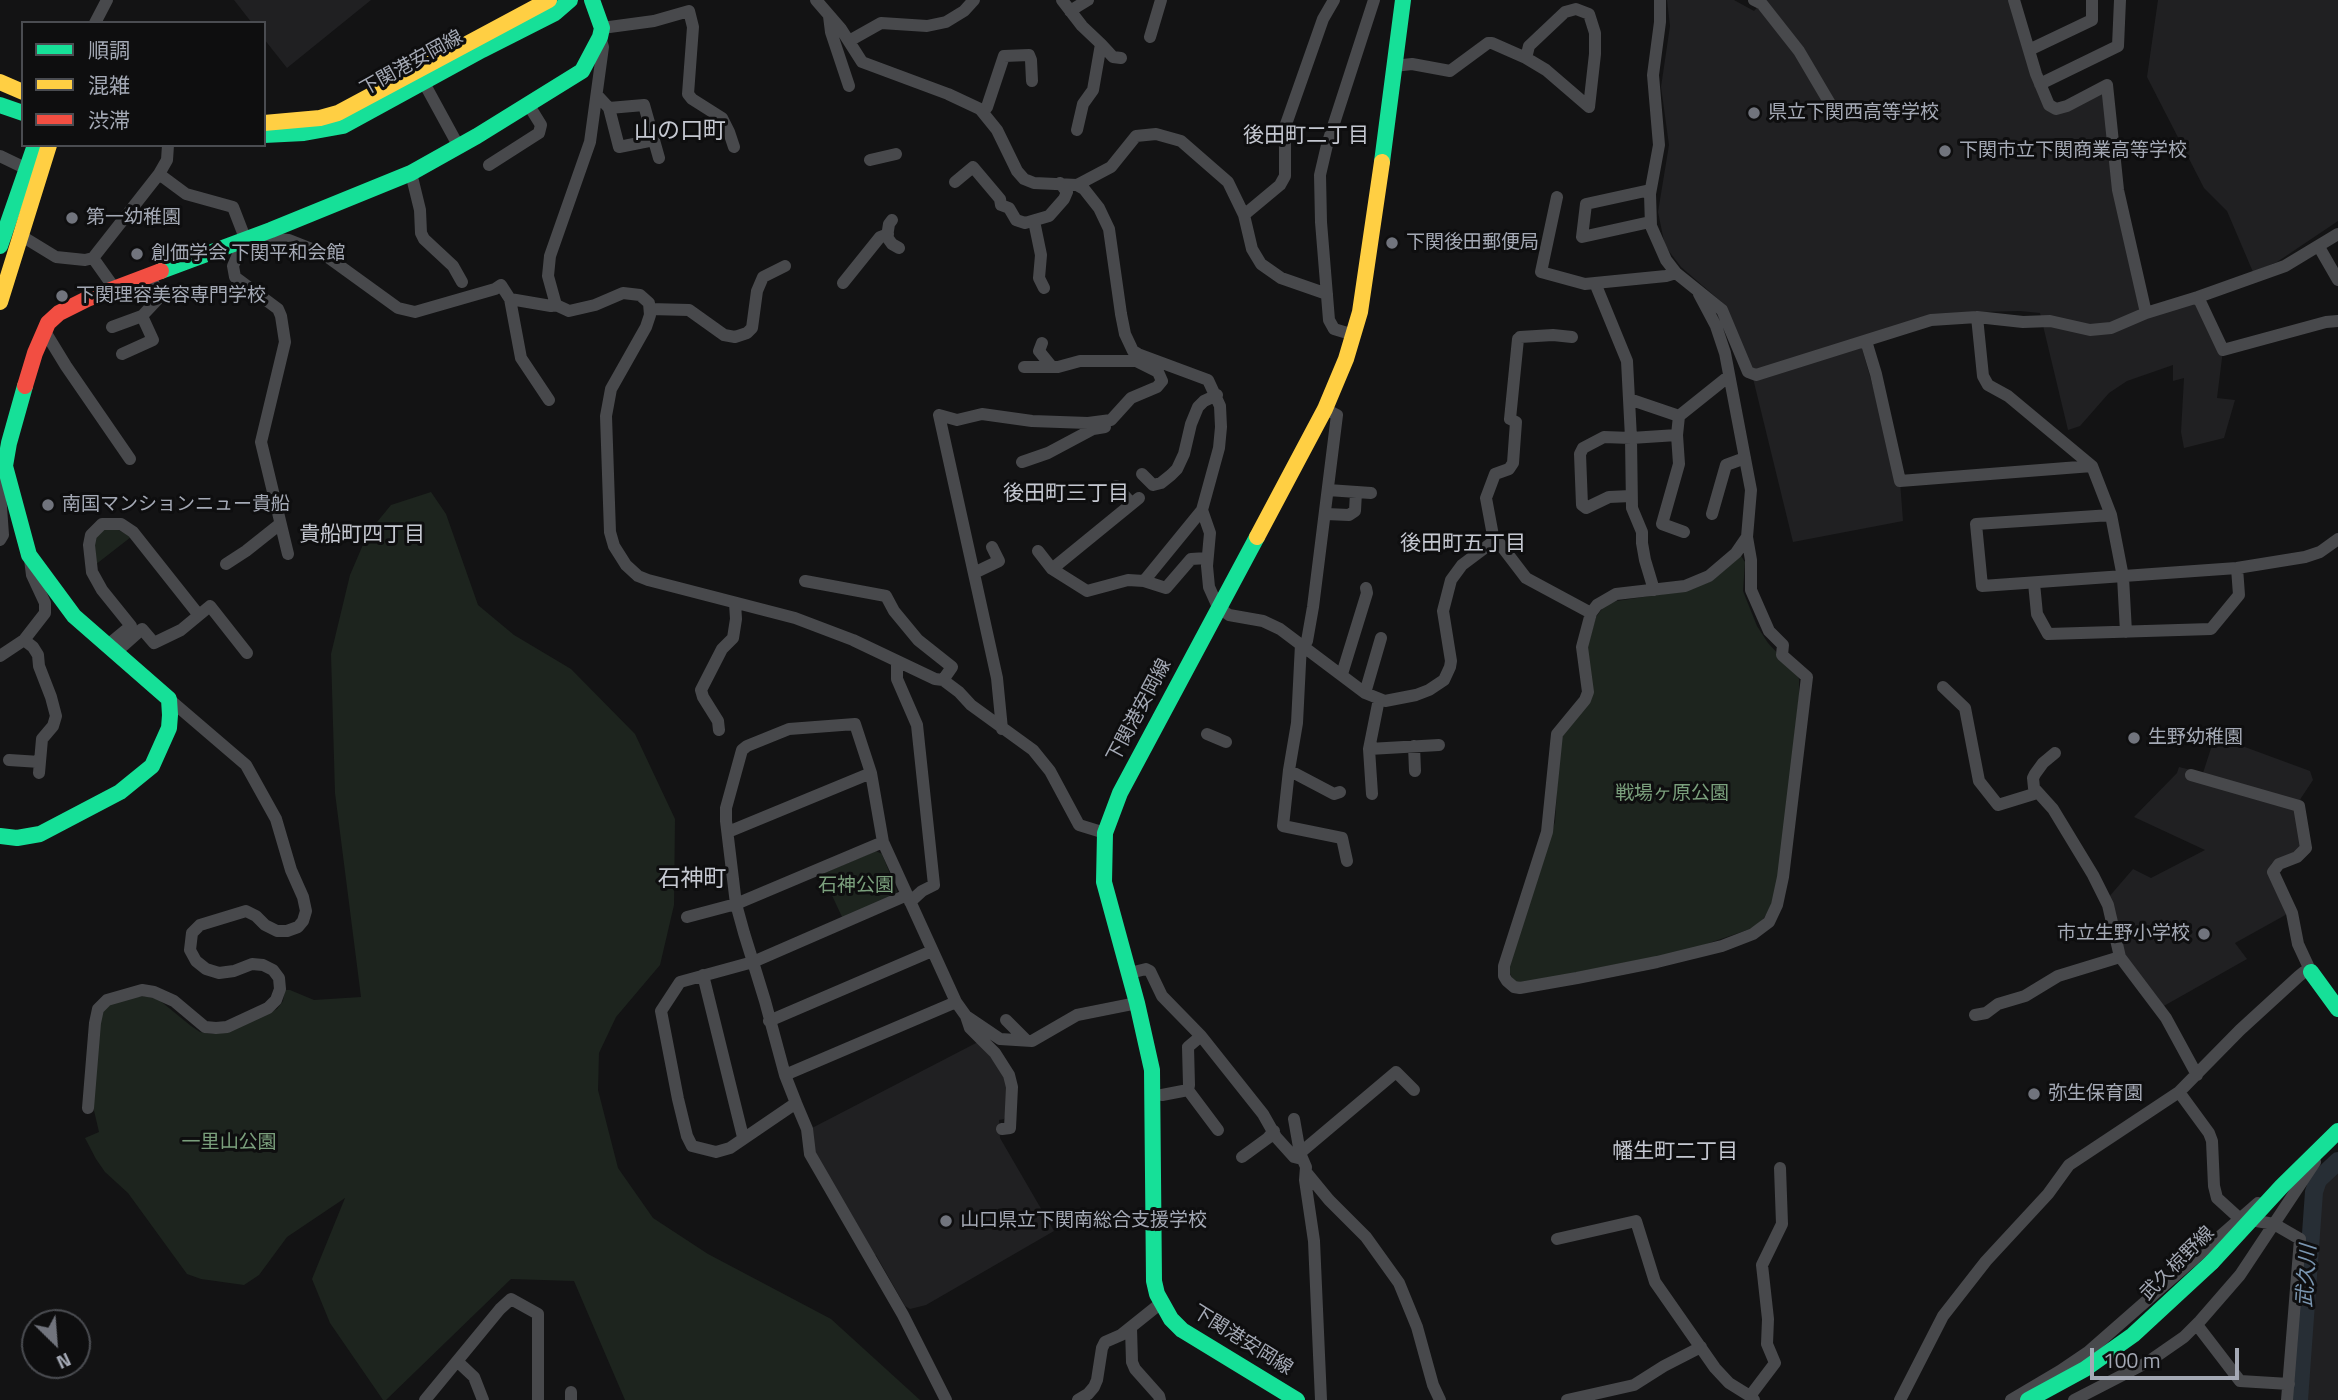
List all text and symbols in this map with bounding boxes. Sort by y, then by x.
legend [21,21,266,147]
street label: 下関港安岡線 [357,26,467,102]
text: 順調 [88,34,130,66]
text: 混雑 [88,69,130,101]
place label: 県立下関西高等学校 [1768,102,1939,124]
text: 渋滞 [88,104,130,136]
marker: 県立下関西高等学校 [1746,105,1762,121]
district label: 山の口町 [634,118,726,146]
district label: 後田町二丁目 [1243,124,1369,150]
place label: 下関市立下関商業高等学校 [1959,140,2187,162]
marker: 下関市立下関商業高等学校 [1937,143,1953,159]
place label: 第一幼稚園 [86,207,181,229]
marker: 第一幼稚園 [64,210,80,226]
place label: 下関後田郵便局 [1406,232,1539,254]
marker: 下関後田郵便局 [1384,235,1400,251]
place label: 創価学会 下関平和会館 [151,243,345,265]
marker: 創価学会 下関平和会館 [129,246,145,262]
place label: 下関理容美容専門学校 [76,285,266,307]
marker: 下関理容美容専門学校 [54,288,70,304]
district label: 後田町三丁目 [1003,482,1129,508]
place label: 南国マンションニュー貴船 [62,494,290,516]
marker: 南国マンションニュー貴船 [40,497,56,513]
district label: 貴船町四丁目 [299,523,425,549]
district label: 後田町五丁目 [1400,532,1526,558]
street label: 下関港安岡線 [1103,655,1177,767]
place label: 生野幼稚園 [2148,727,2243,749]
marker: 生野幼稚園 [2126,730,2142,746]
park label: 戦場ヶ原公園 [1615,783,1729,805]
district label: 石神町 [658,866,726,894]
park label: 石神公園 [818,875,894,897]
place label: 市立生野小学校 [2057,923,2190,945]
marker: 市立生野小学校 [2196,926,2212,942]
place label: 弥生保育園 [2048,1083,2143,1105]
marker: 弥生保育園 [2026,1086,2042,1102]
park label: 一里山公園 [182,1132,276,1154]
district label: 幡生町二丁目 [1612,1140,1738,1166]
place label: 山口県立下関南総合支援学校 [960,1210,1207,1232]
marker: 山口県立下関南総合支援学校 [938,1213,954,1229]
street label: 武久椋野線 [2136,1222,2220,1306]
water label: 武久川 [2293,1244,2323,1308]
street label: 下関港安岡線 [1188,1301,1296,1381]
north arrow [21,1309,91,1379]
scale bar [2093,1334,2242,1378]
text: 100 m [2103,1344,2160,1376]
text: N [52,1346,76,1378]

